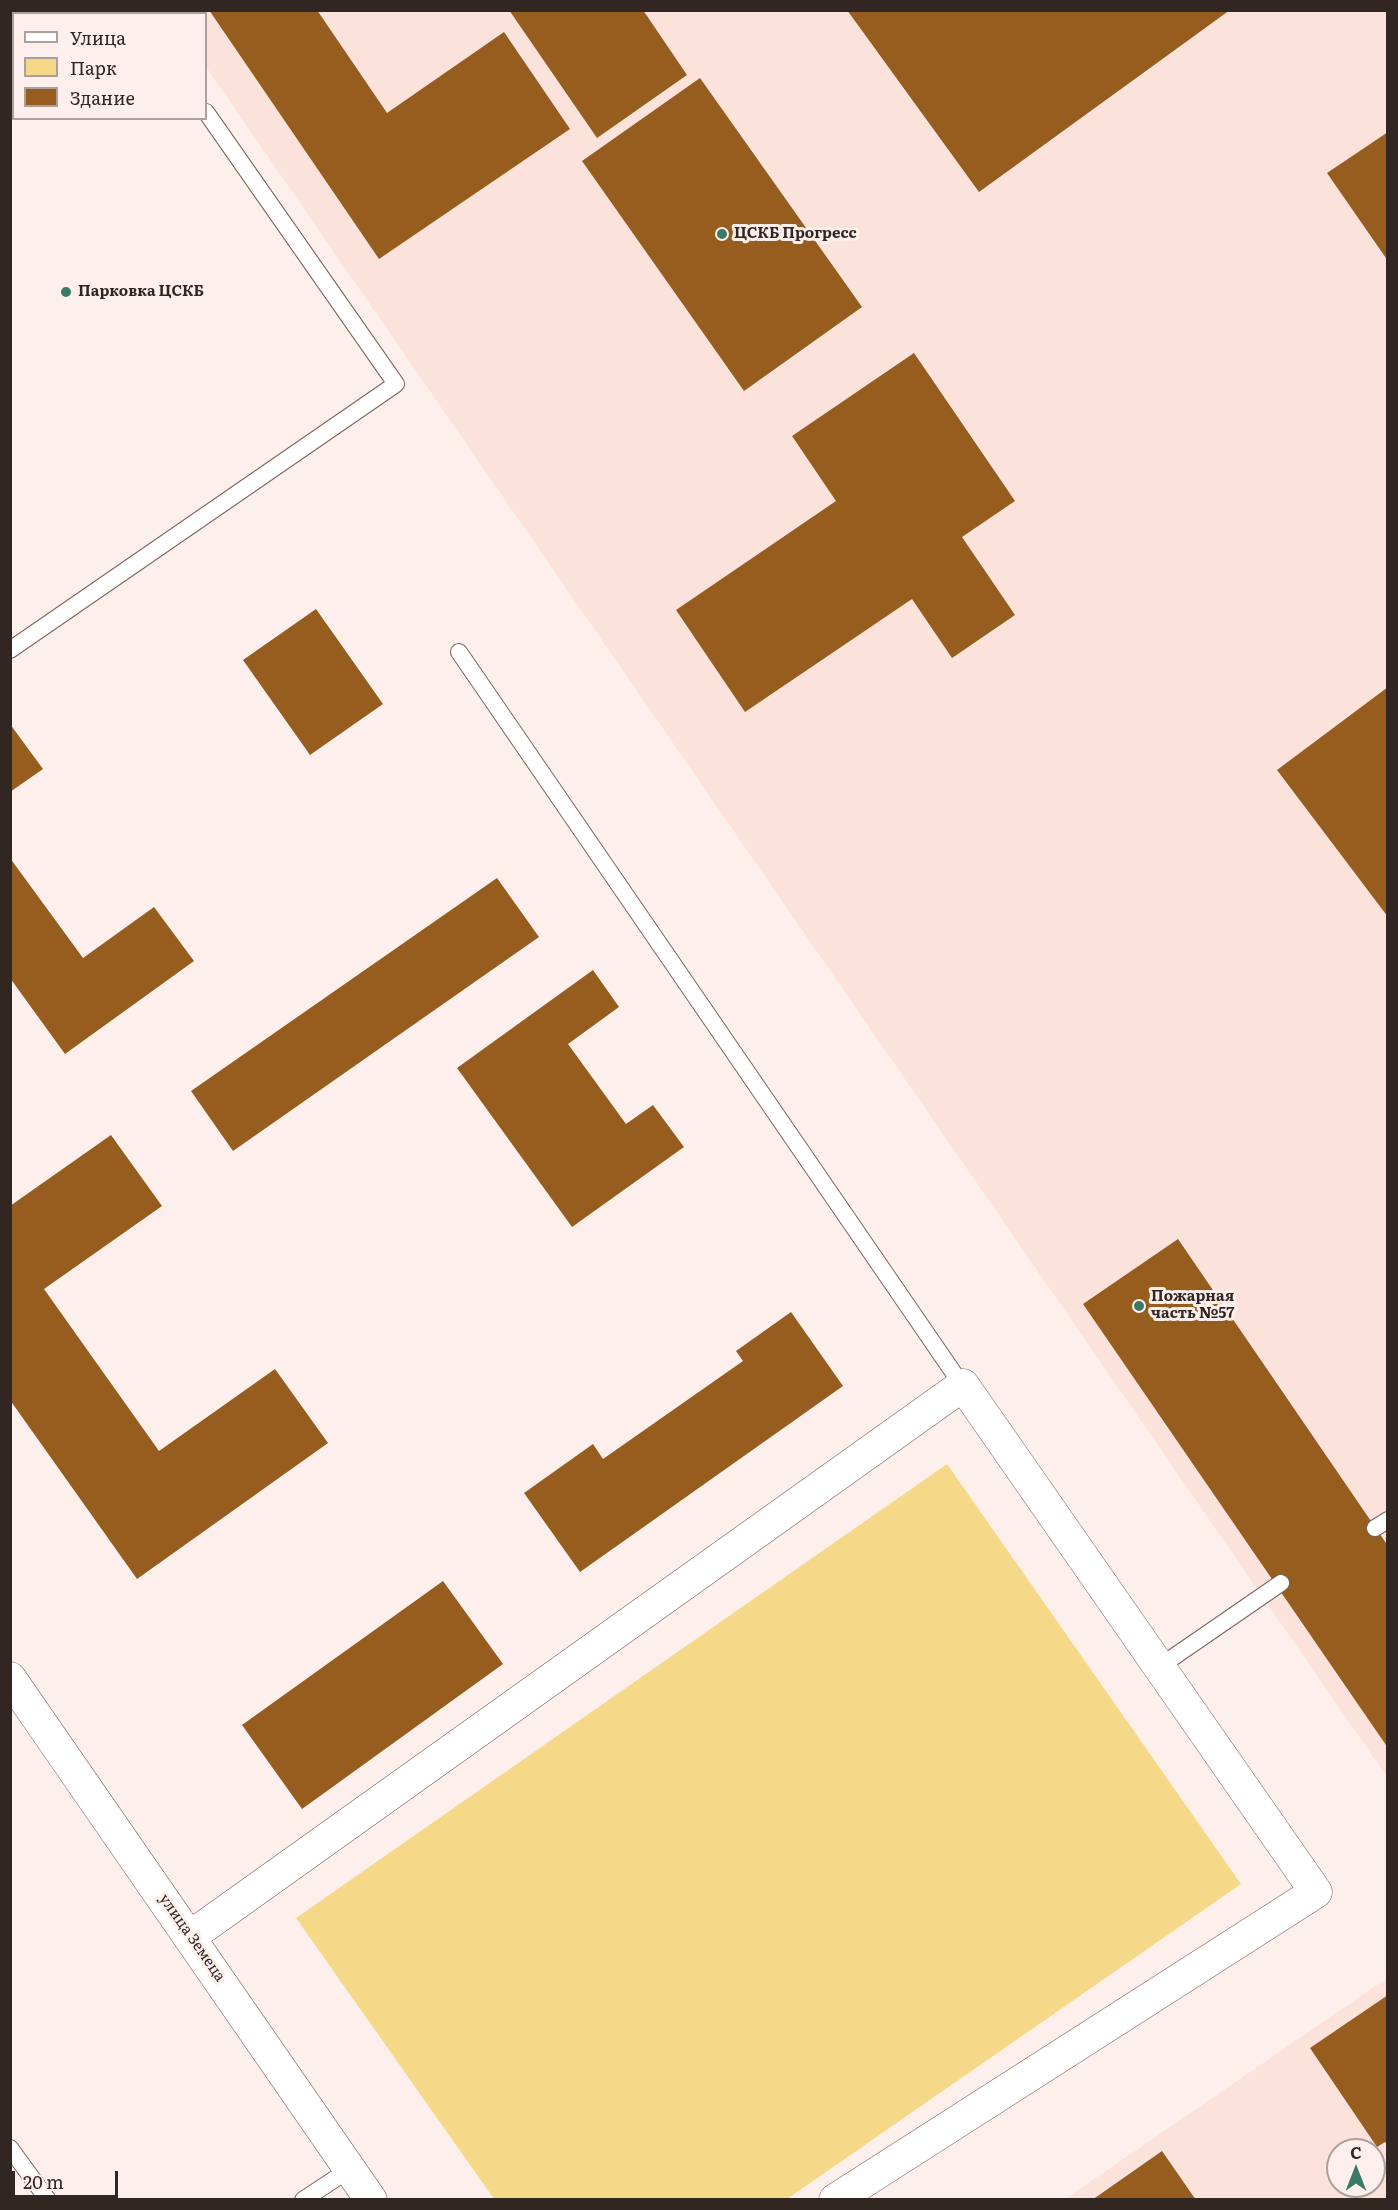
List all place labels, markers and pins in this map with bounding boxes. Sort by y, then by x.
place label: ЦСКБ Прогресс [734,225,857,243]
marker: ЦСКБ Прогресс [715,227,729,241]
place label: Парковка ЦСКБ [78,283,204,301]
marker: Парковка ЦСКБ [59,285,73,299]
place label: Пожарная часть №57 [1151,1288,1234,1323]
marker: Пожарная часть №57 [1132,1299,1146,1313]

